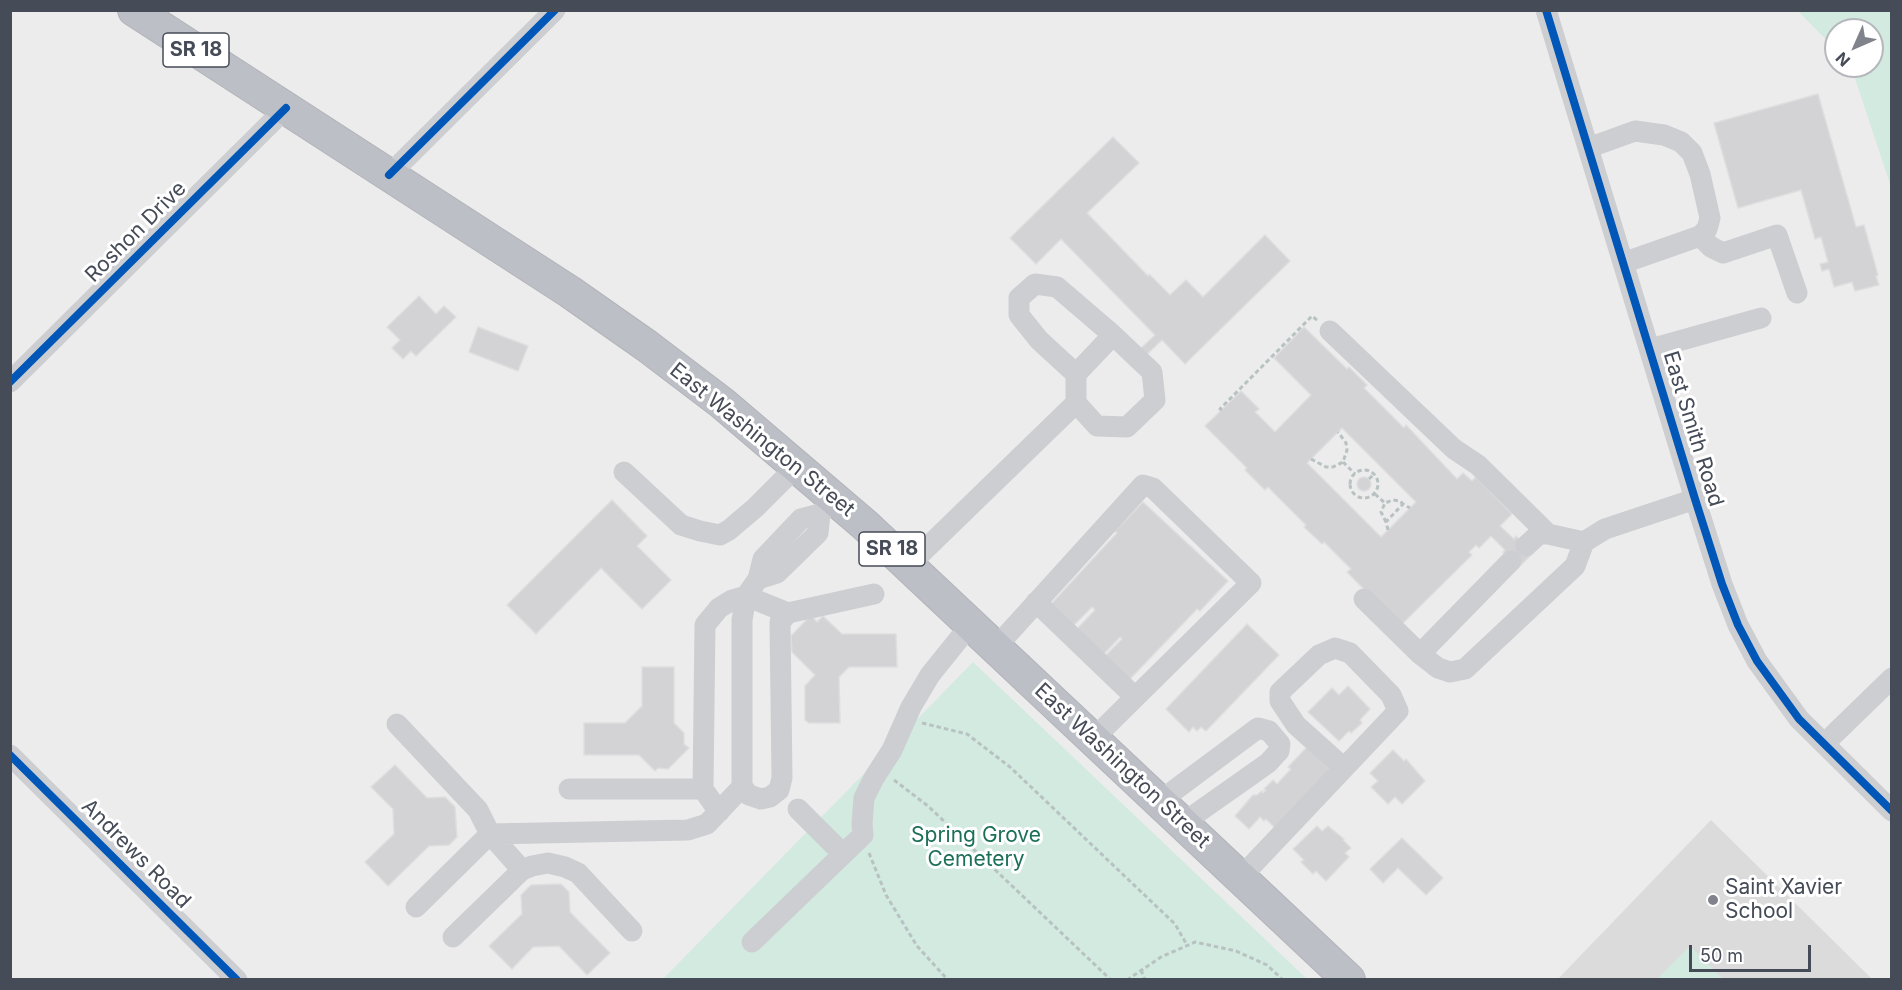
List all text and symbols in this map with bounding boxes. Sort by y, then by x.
north arrow [1824,18,1884,78]
road number: SR 18 [163,33,229,67]
text: N [1831,48,1854,71]
street label: Roshon Drive [80,176,192,288]
street label: East Smith Road [1657,348,1729,510]
street label: East Washington Street [665,358,859,522]
road number: SR 18 [859,532,925,566]
street label: East Washington Street [1029,678,1215,854]
street label: Andrews Road [76,794,196,914]
park label: Spring Grove Cemetery [911,823,1041,873]
place label: Saint Xavier School [1725,875,1842,925]
marker: Saint Xavier School [1706,893,1720,907]
scale bar [1692,933,1814,971]
text: 50 m [1700,945,1743,966]

